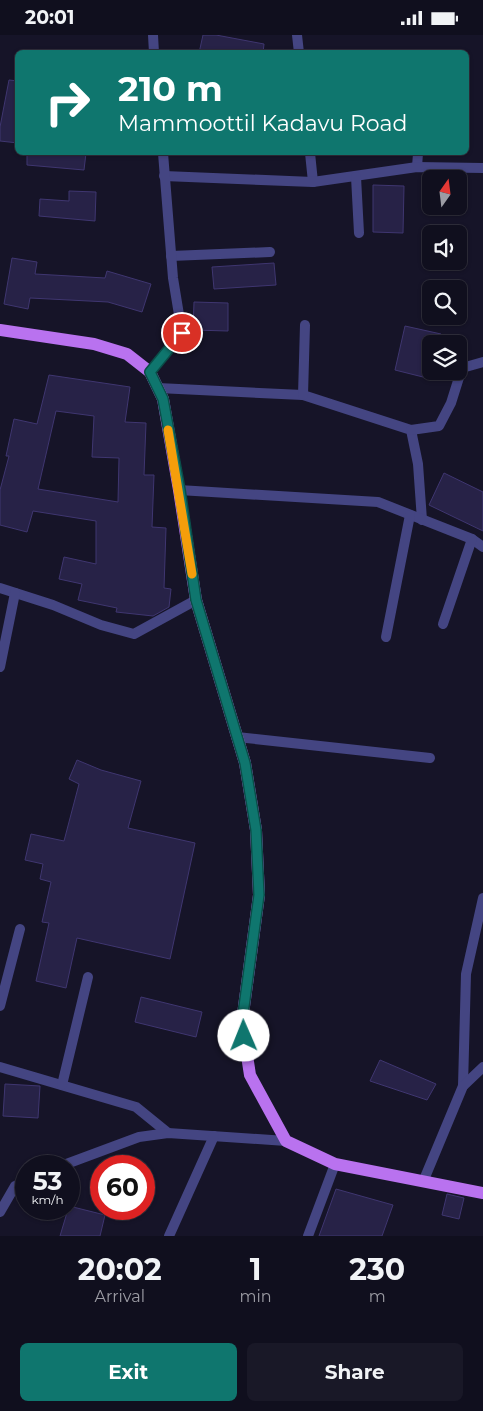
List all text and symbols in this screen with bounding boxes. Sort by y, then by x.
text: 20:01 [25,6,74,29]
text: 210 m [118,67,223,110]
icon: right [35,70,100,135]
text: Mammoottil Kadavu Road [118,110,407,137]
north arrow [422,170,468,215]
map controls [422,170,467,380]
button: sound [422,225,467,270]
button: search [422,280,467,325]
pin [161,312,203,354]
icon: arrive [168,319,196,347]
button: layers [422,335,467,380]
position arrow [217,1009,269,1061]
speed limit sign: 60 [90,1155,155,1220]
text: 53 [33,1166,62,1196]
text: km/h [31,1192,64,1207]
text: 20:02 [78,1251,162,1288]
text: 1 [250,1251,261,1288]
text: 230 [349,1251,405,1288]
text: Arrival [94,1287,145,1306]
text: min [239,1287,272,1306]
text: m [369,1287,386,1306]
button: Exit [20,1343,237,1401]
button: Share [247,1343,463,1401]

